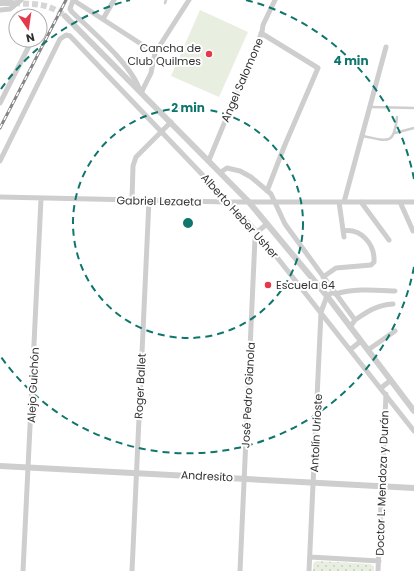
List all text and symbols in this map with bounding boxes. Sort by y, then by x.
north arrow [8,8,48,48]
text: N [24,29,36,46]
street label: Angel Salomone [217,35,267,125]
place label: Cancha de Club Quilmes [127,40,201,69]
marker: Cancha de Club Quilmes [204,49,214,59]
text: 4 min [333,52,369,69]
text: 2 min [171,99,205,116]
street label: Alberto Heber Usher [197,170,283,262]
street label: Gabriel Lezaeta [116,192,202,210]
centre of rings [181,216,195,230]
place label: Escuela 64 [276,277,335,293]
marker: Escuela 64 [263,280,273,290]
street label: José Pedro Gianola [237,342,259,448]
street label: Alejo Guichón [23,347,43,423]
street label: Roger Ballet [130,353,150,419]
street label: Antolín Urioste [306,393,326,473]
street label: Doctor L. Mendoza y Durán [371,410,393,556]
street label: Andresito [180,467,234,485]

